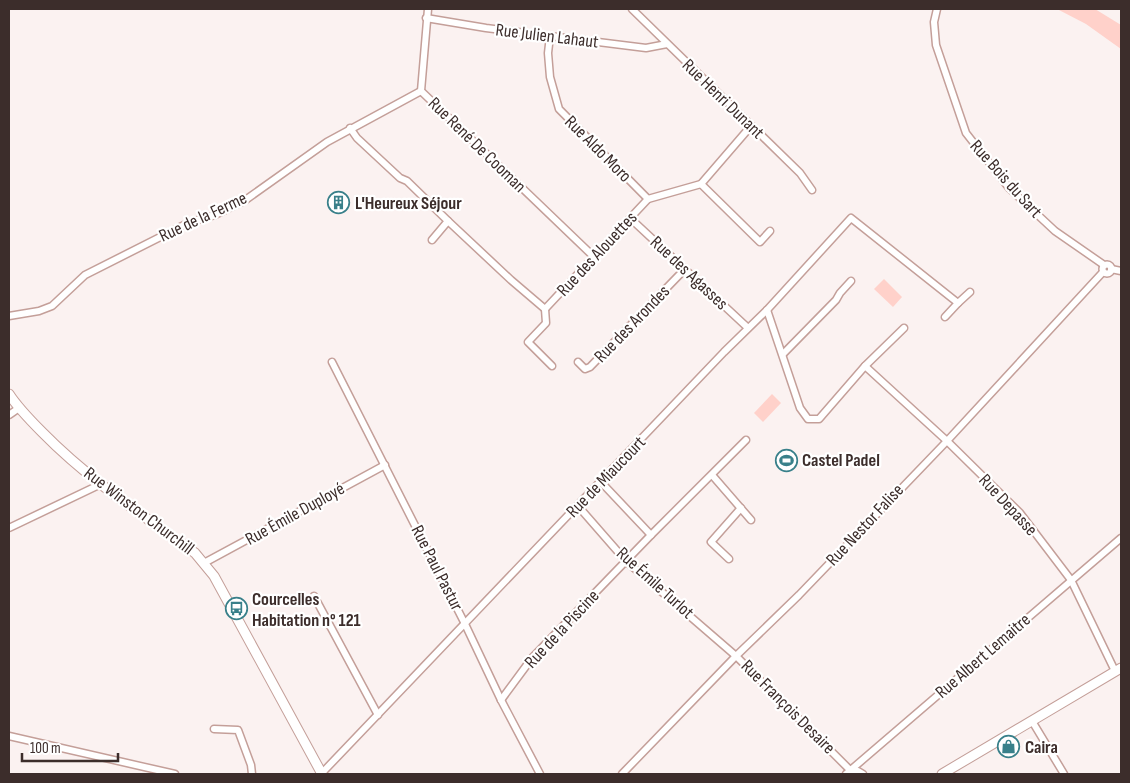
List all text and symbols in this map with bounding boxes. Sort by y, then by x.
street label: Rue Julien Lahaut [494,19,600,53]
street label: Rue Henri Dunant [678,55,769,144]
street label: Rue René De Cooman [424,93,530,197]
street label: Rue Aldo Moro [560,111,636,187]
street label: Rue Bois du Sart [966,136,1047,223]
street label: Rue de la Ferme [156,188,250,246]
building icon: L'Heureux Séjour [327,191,351,215]
place label: L'Heureux Séjour [355,193,462,214]
street label: Rue des Alouettes [552,207,642,301]
street label: Rue des Agasses [646,232,732,314]
street label: Rue des Arondes [590,281,674,367]
street label: Rue de Miaucourt [562,432,650,522]
sports icon: Castel Padel [774,448,798,472]
place label: Castel Padel [802,450,880,471]
street label: Rue Winston Churchill [80,463,198,559]
street label: Rue Depasse [974,470,1042,540]
street label: Rue Émile Duployé [242,478,348,550]
street label: Rue Nestor Falise [822,480,908,570]
street label: Rue Paul Pastur [407,522,467,614]
street label: Rue Émile Turlot [612,543,698,623]
street label: Rue de la Piscine [520,585,604,673]
place label: Courcelles Habitation n° 121 [252,589,361,631]
bus stop icon: Courcelles Habitation n° 121 [224,597,248,621]
street label: Rue Albert Lemaitre [931,609,1035,703]
street label: Rue François Desaire [737,656,839,758]
scale bar [22,730,119,762]
shop icon: Caira [997,735,1021,759]
place label: Caira [1025,737,1058,758]
text: 100 m [30,739,61,758]

